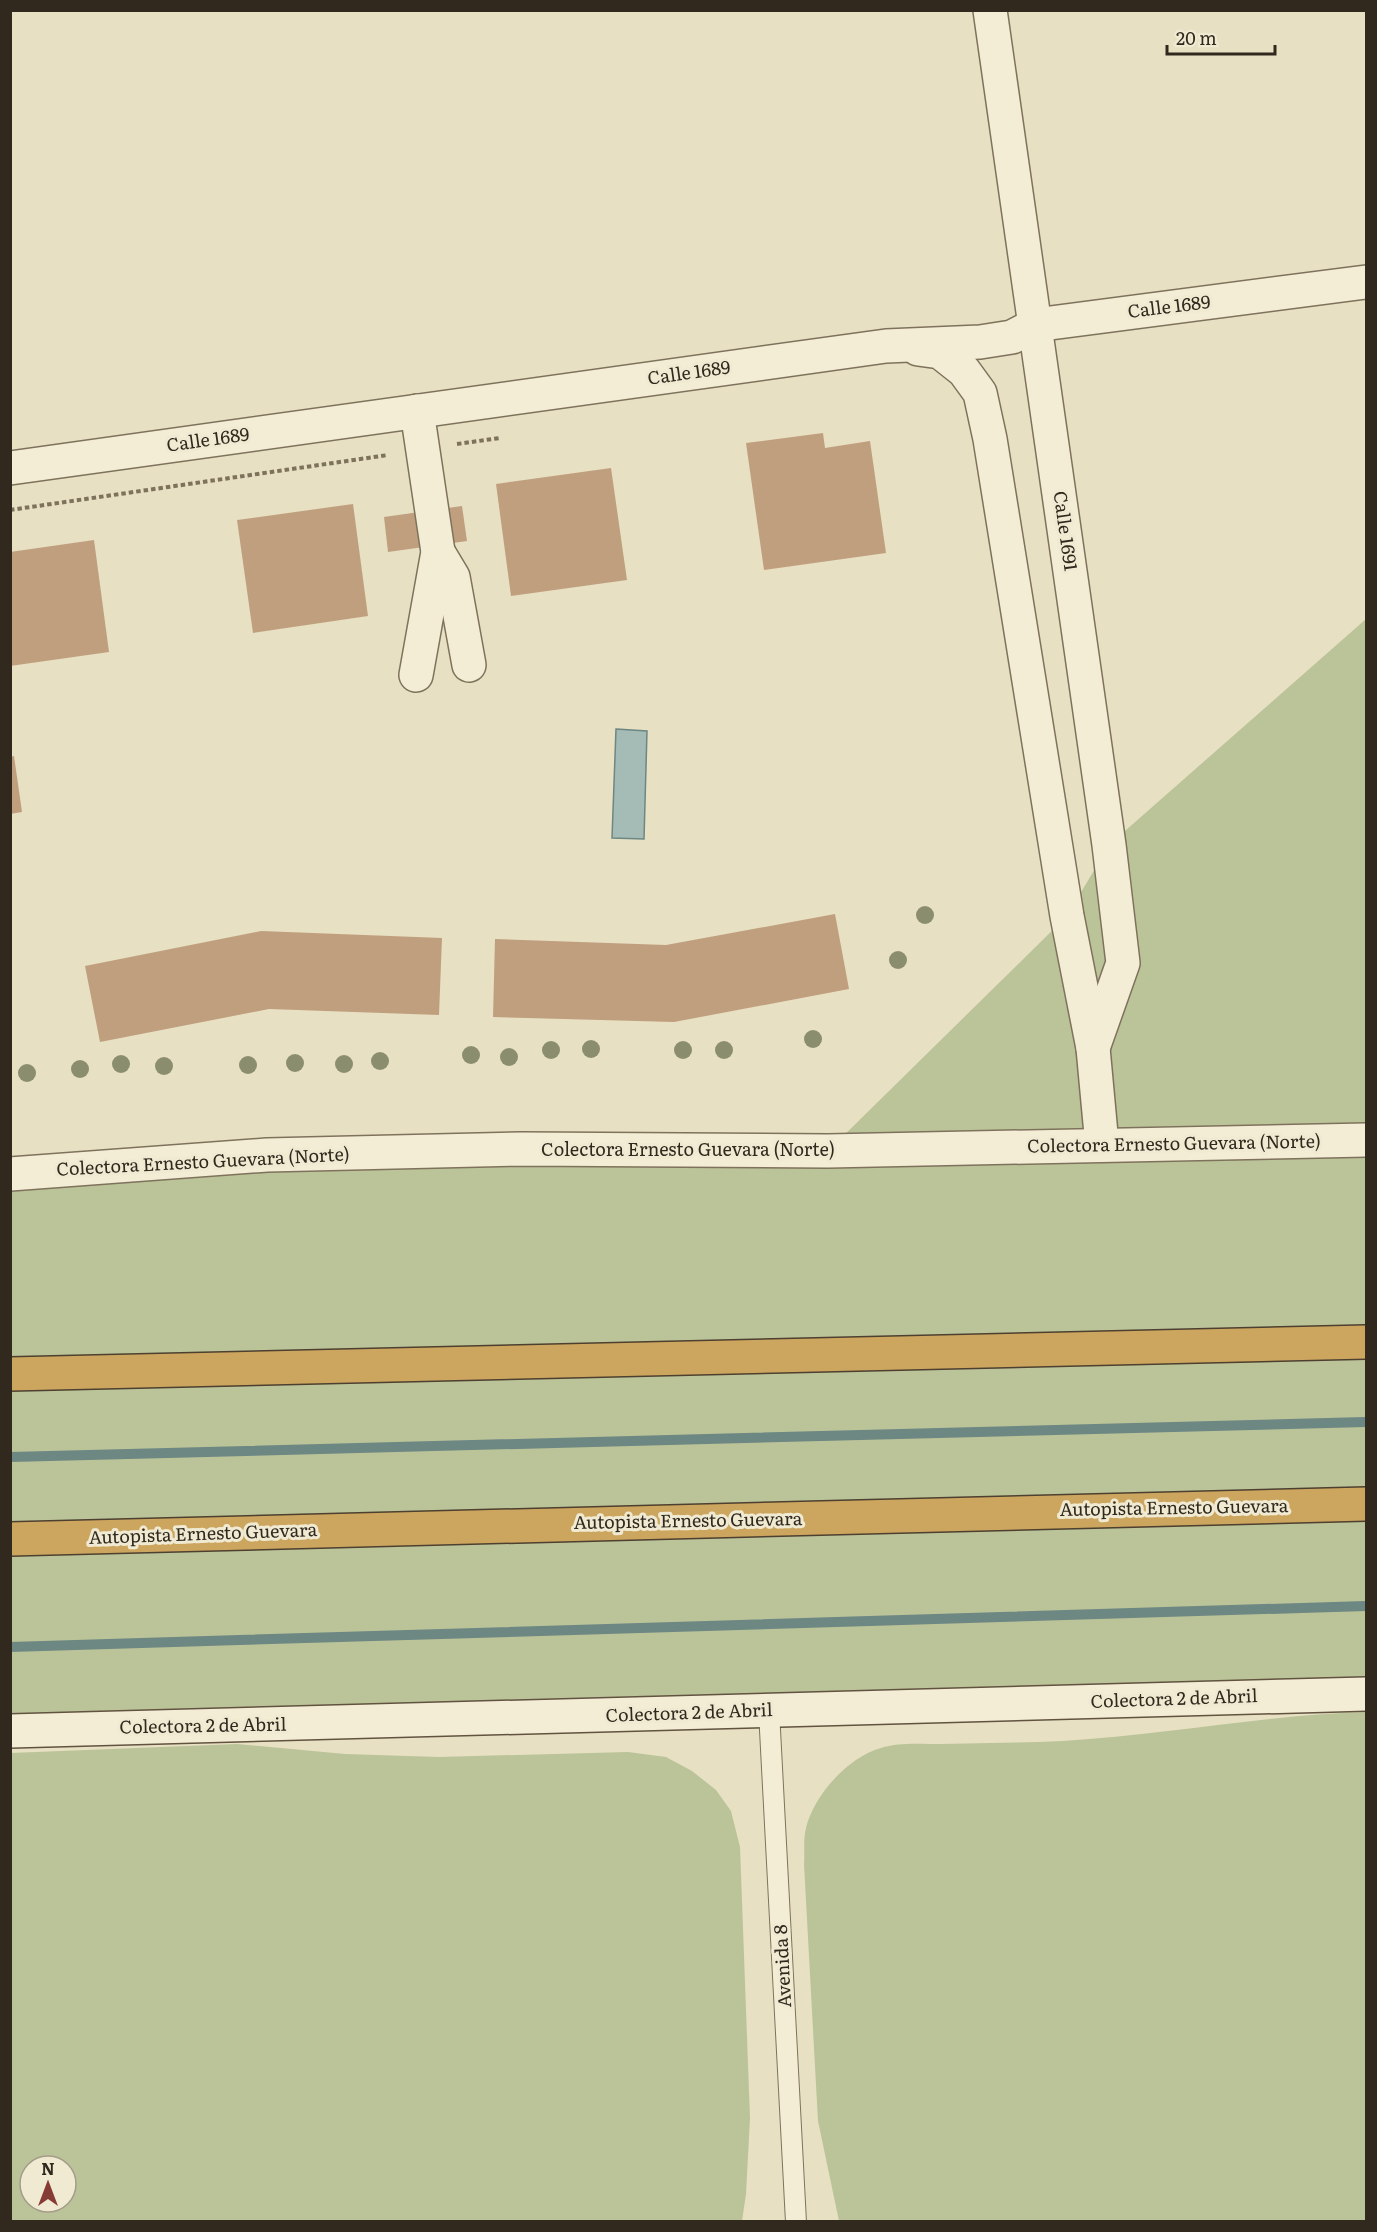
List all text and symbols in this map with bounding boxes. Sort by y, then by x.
scale bar [1167,18,1275,56]
text: 20 m [1176,24,1217,51]
street label: Calle 1689 [1126,287,1212,324]
street label: Calle 1689 [646,352,732,391]
street label: Calle 1689 [165,419,251,458]
street label: Calle 1691 [1048,489,1085,573]
street label: Colectora Ernesto Guevara (Norte) [1027,1126,1321,1159]
street label: Colectora Ernesto Guevara (Norte) [541,1135,835,1162]
street label: Colectora Ernesto Guevara (Norte) [56,1139,350,1182]
street label: Autopista Ernesto Guevara [1059,1491,1289,1522]
street label: Autopista Ernesto Guevara [573,1504,803,1535]
street label: Autopista Ernesto Guevara [88,1515,318,1550]
street label: Colectora 2 de Abril [1090,1681,1258,1714]
street label: Colectora 2 de Abril [605,1695,773,1728]
street label: Colectora 2 de Abril [119,1710,287,1739]
street label: Avenida 8 [766,1924,797,2008]
north arrow [18,2154,78,2214]
text: N [41,2156,55,2180]

